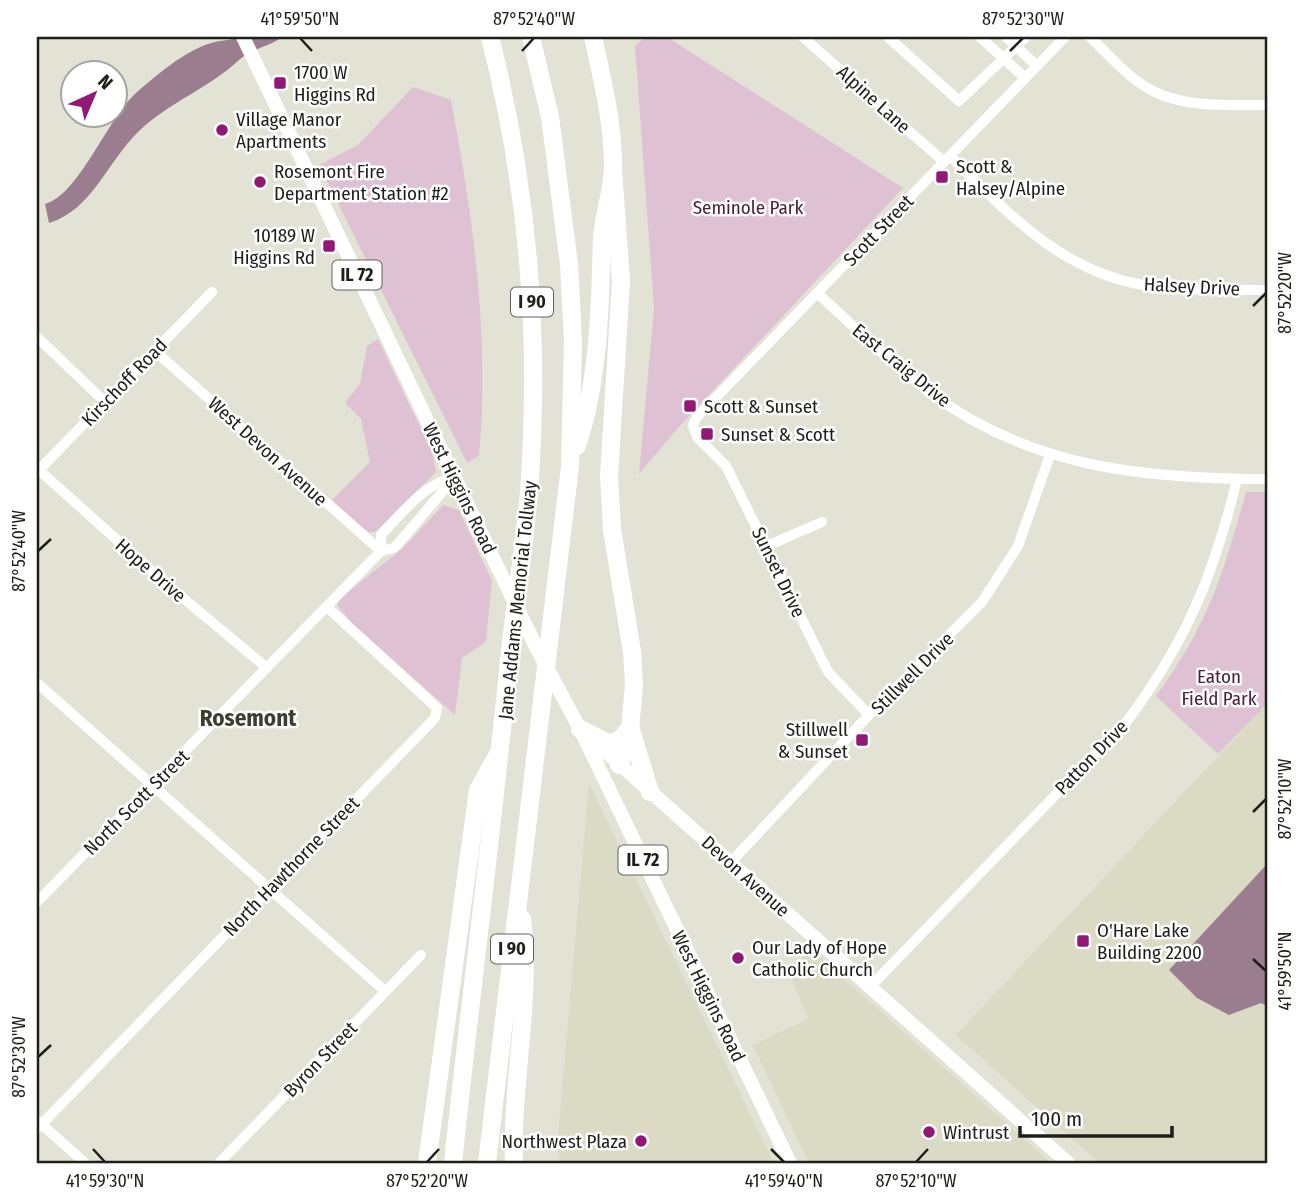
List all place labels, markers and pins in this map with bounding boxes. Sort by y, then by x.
place label: 1700 W Higgins Rd [294,61,376,106]
marker: 1700 W Higgins Rd [272,75,288,91]
place label: Village Manor Apartments [236,108,342,153]
marker: Village Manor Apartments [214,122,230,138]
place label: Scott & Halsey/Alpine [956,155,1065,200]
place label: Rosemont Fire Department Station #2 [274,160,449,205]
marker: Scott & Halsey/Alpine [934,169,950,185]
marker: Rosemont Fire Department Station #2 [252,174,268,190]
place label: 10189 W Higgins Rd [233,224,315,269]
marker: 10189 W Higgins Rd [321,238,337,254]
place label: Scott & Sunset [704,395,819,418]
marker: Scott & Sunset [682,398,698,414]
place label: Sunset & Scott [721,423,836,446]
marker: Sunset & Scott [699,426,715,442]
place label: Stillwell & Sunset [778,718,849,763]
marker: Stillwell & Sunset [854,732,870,748]
place label: O'Hare Lake Building 2200 [1097,919,1202,964]
marker: O'Hare Lake Building 2200 [1075,933,1091,949]
place label: Our Lady of Hope Catholic Church [752,936,887,981]
marker: Our Lady of Hope Catholic Church [730,950,746,966]
place label: Wintrust [943,1121,1010,1144]
marker: Wintrust [921,1124,937,1140]
place label: Northwest Plaza [501,1130,627,1153]
marker: Northwest Plaza [633,1133,649,1149]

